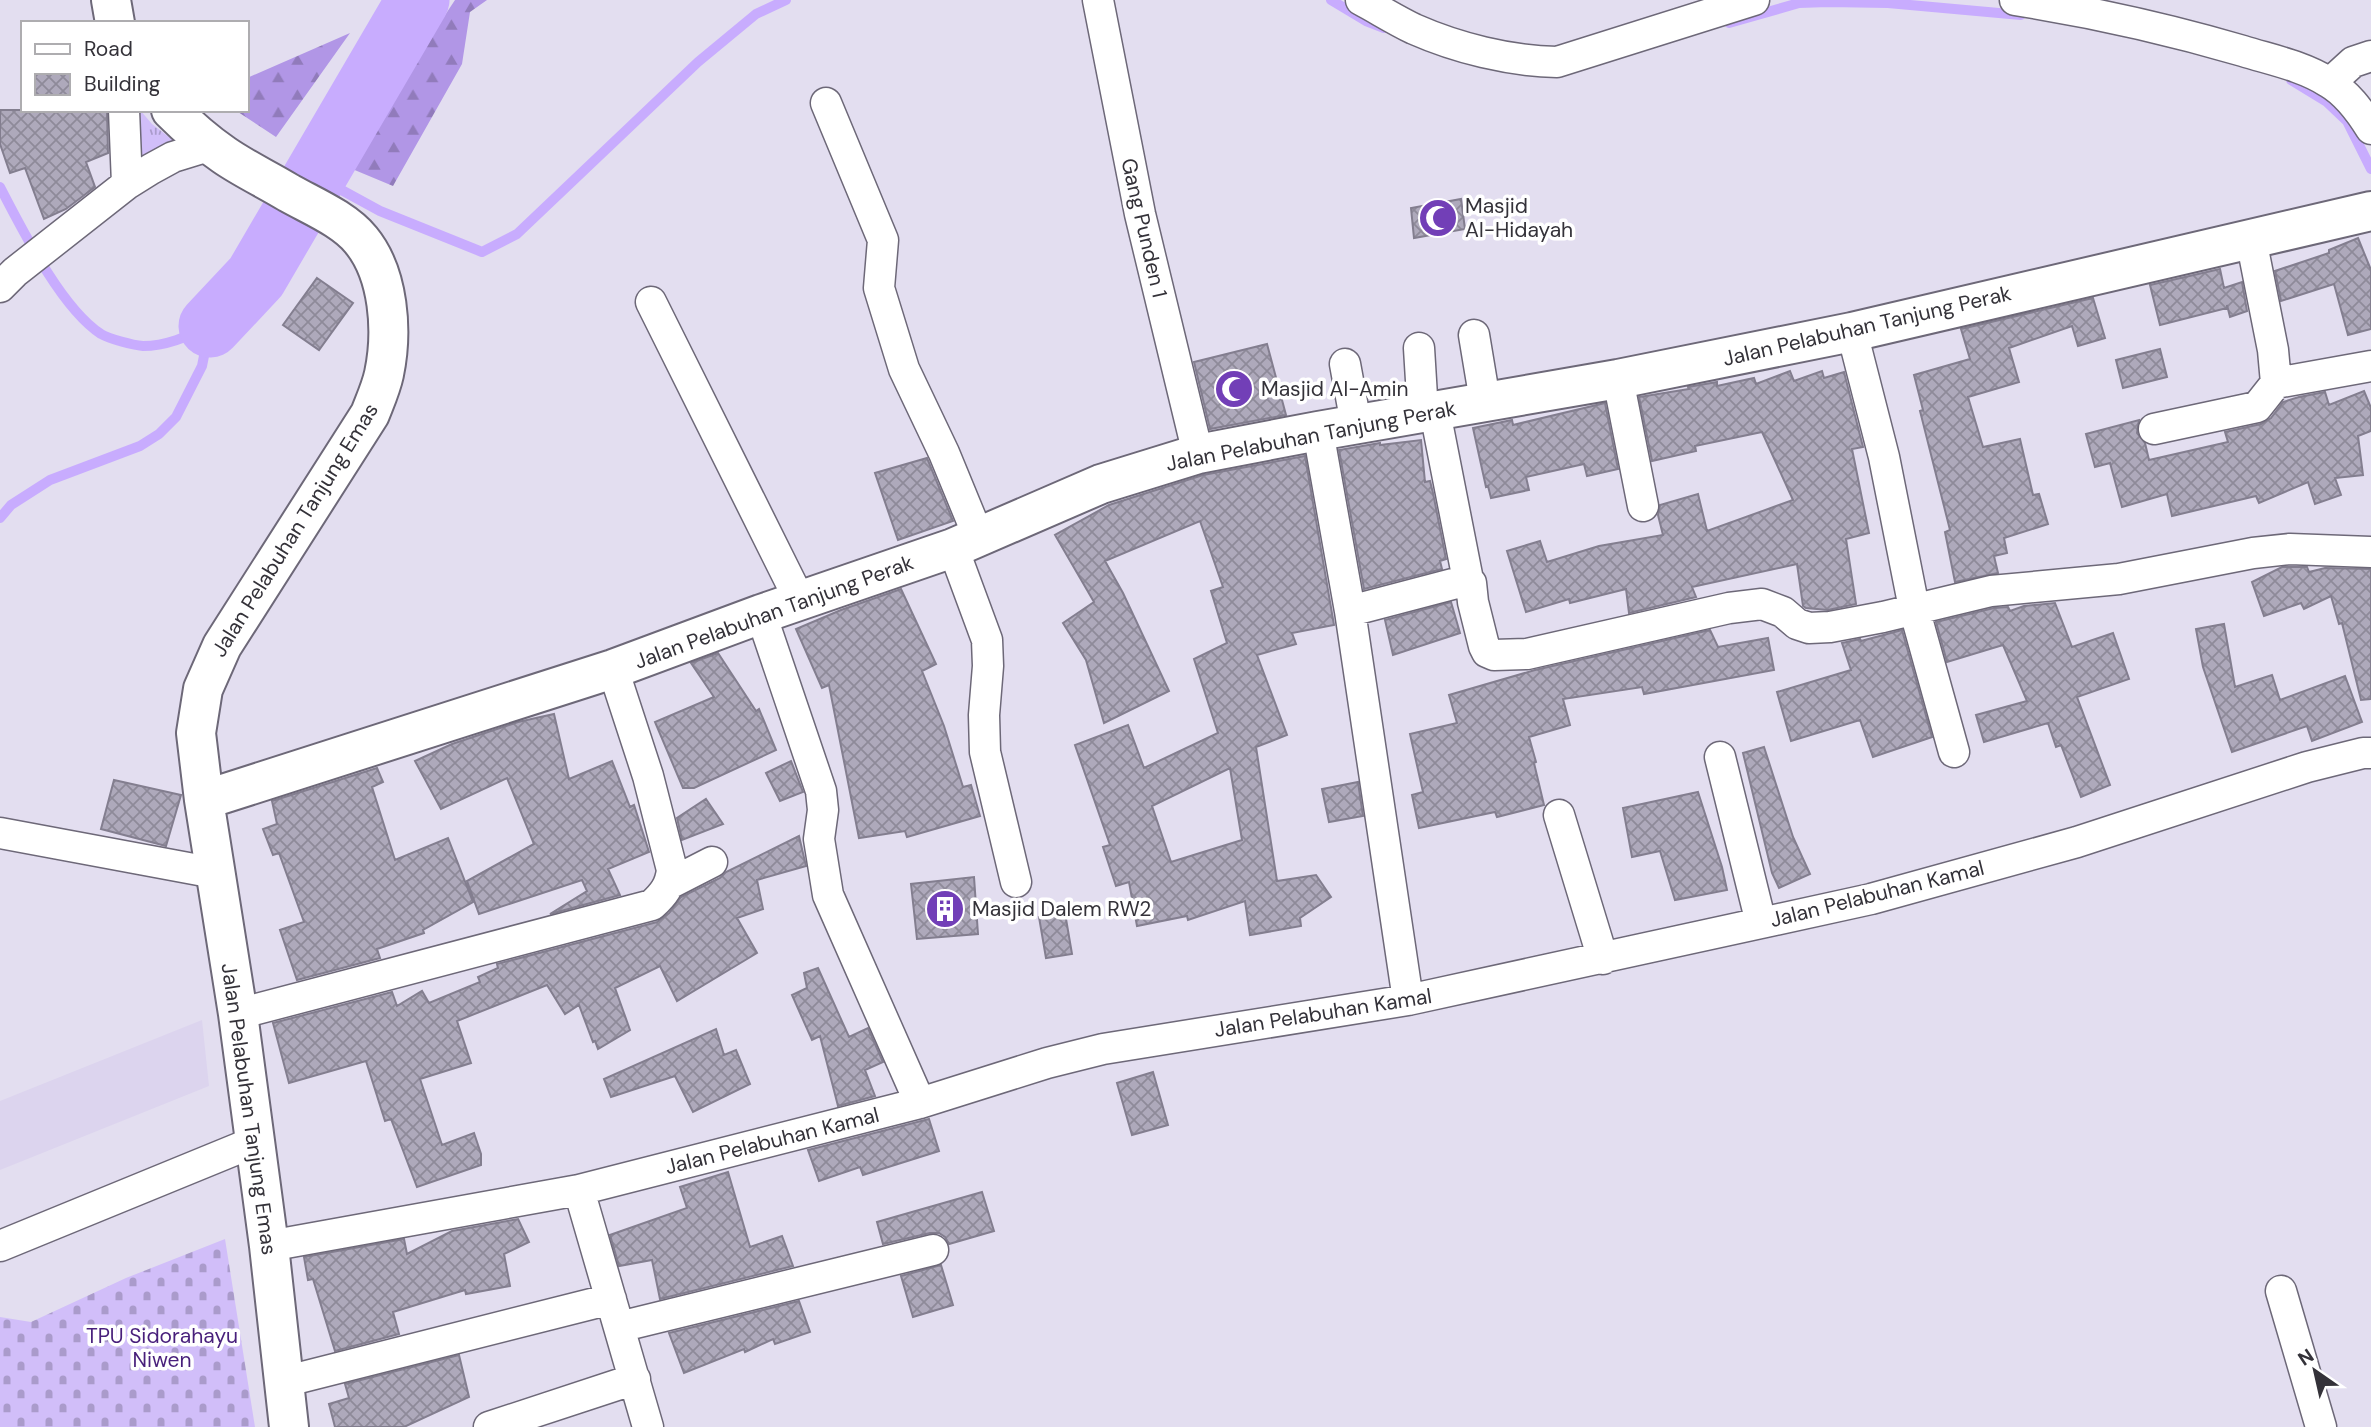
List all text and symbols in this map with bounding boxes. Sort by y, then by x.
legend [21,21,248,112]
text: Road [84,35,133,63]
text: Building [84,70,161,98]
street label: Gang Punden 1 [1114,156,1174,300]
place label: Masjid Al-Hidayah [1465,192,1573,244]
mosque icon: Masjid Al-Hidayah [1417,197,1459,239]
street label: Jalan Pelabuhan Tanjung Perak [1720,279,2014,373]
mosque icon: Masjid Al-Amin [1213,368,1255,410]
place label: Masjid Al-Amin [1261,375,1409,403]
street label: Jalan Pelabuhan Tanjung Perak [1163,394,1459,478]
street label: Jalan Pelabuhan Tanjung Emas [205,398,385,662]
street label: Jalan Pelabuhan Tanjung Perak [631,548,918,676]
street label: Jalan Pelabuhan Kamal [1767,854,1987,934]
building icon: Masjid Dalem RW2 [924,888,966,930]
place label: Masjid Dalem RW2 [972,895,1151,923]
street label: Jalan Pelabuhan Tanjung Emas [215,961,283,1257]
street label: Jalan Pelabuhan Kamal [1212,982,1434,1044]
street label: Jalan Pelabuhan Kamal [662,1101,882,1181]
park label: TPU Sidorahayu Niwen [86,1322,238,1374]
north arrow [2280,1336,2350,1406]
text: N [2293,1343,2319,1372]

